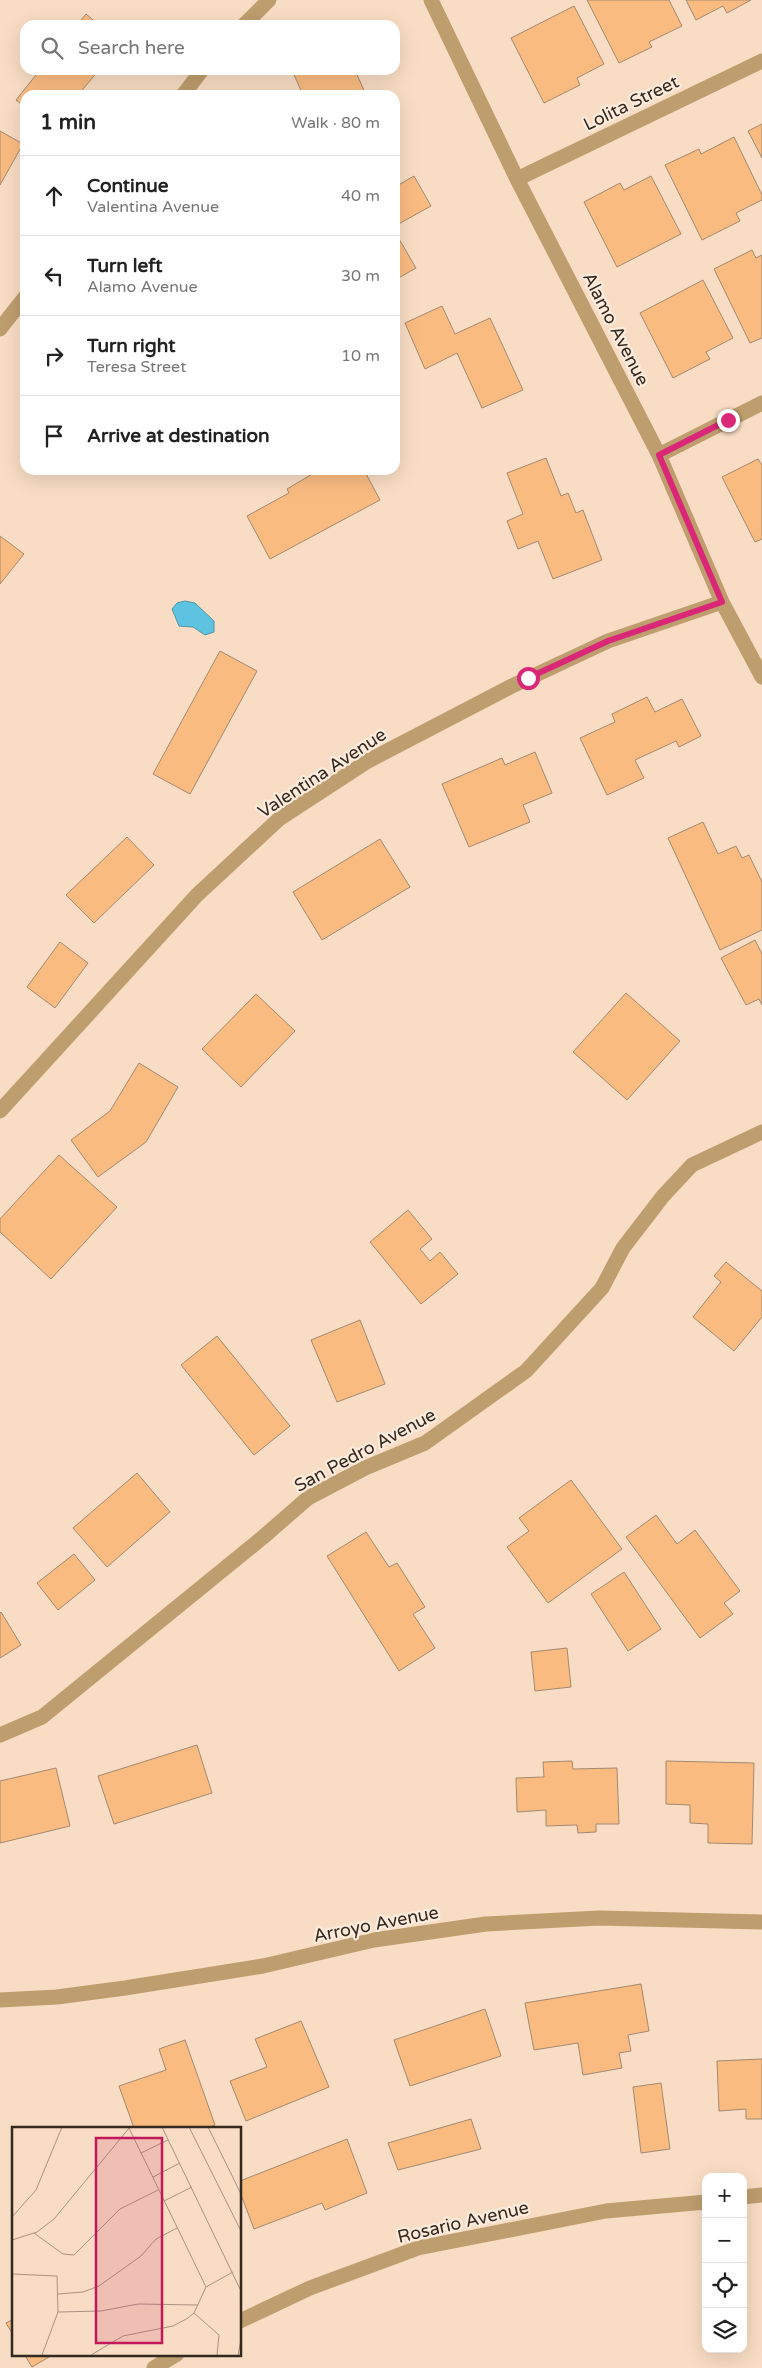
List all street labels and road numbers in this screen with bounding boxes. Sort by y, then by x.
street label: Lolita Street [580,70,682,136]
street label: Alamo Avenue [578,269,654,389]
street label: Valentina Avenue [254,723,390,823]
street label: San Pedro Avenue [291,1403,439,1497]
street label: Arroyo Avenue [311,1901,441,1947]
street label: Rosario Avenue [395,2196,531,2248]

